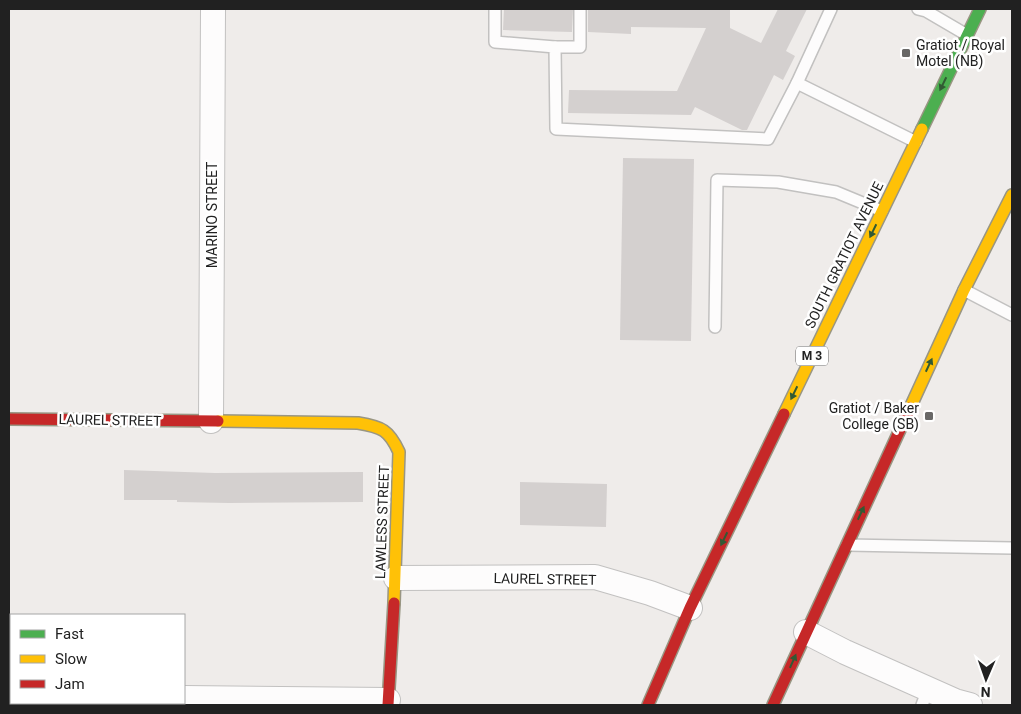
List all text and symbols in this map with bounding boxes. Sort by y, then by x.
place label: Gratiot / Royal Motel (NB) [916,37,1005,70]
marker: Gratiot / Royal Motel (NB) [900,47,912,59]
one-way arrow [939,77,947,91]
street label: MARINO STREET [204,161,220,268]
street label: SOUTH GRATIOT AVENUE [802,179,886,331]
one-way arrow [868,223,877,238]
road number: M 3 [796,346,828,366]
one-way arrow [925,358,933,372]
one-way arrow [790,385,799,400]
place label: Gratiot / Baker College (SB) [829,400,919,433]
marker: Gratiot / Baker College (SB) [923,410,935,422]
street label: LAUREL STREET [58,411,162,429]
street label: LAWLESS STREET [372,464,392,579]
one-way arrow [857,506,865,520]
one-way arrow [720,532,728,546]
street label: LAUREL STREET [493,570,597,588]
legend [10,614,185,704]
text: Fast [55,625,84,643]
text: Slow [55,650,87,668]
one-way arrow [789,654,797,668]
north arrow [961,654,1011,704]
text: Jam [55,675,85,693]
text: N [980,684,991,700]

